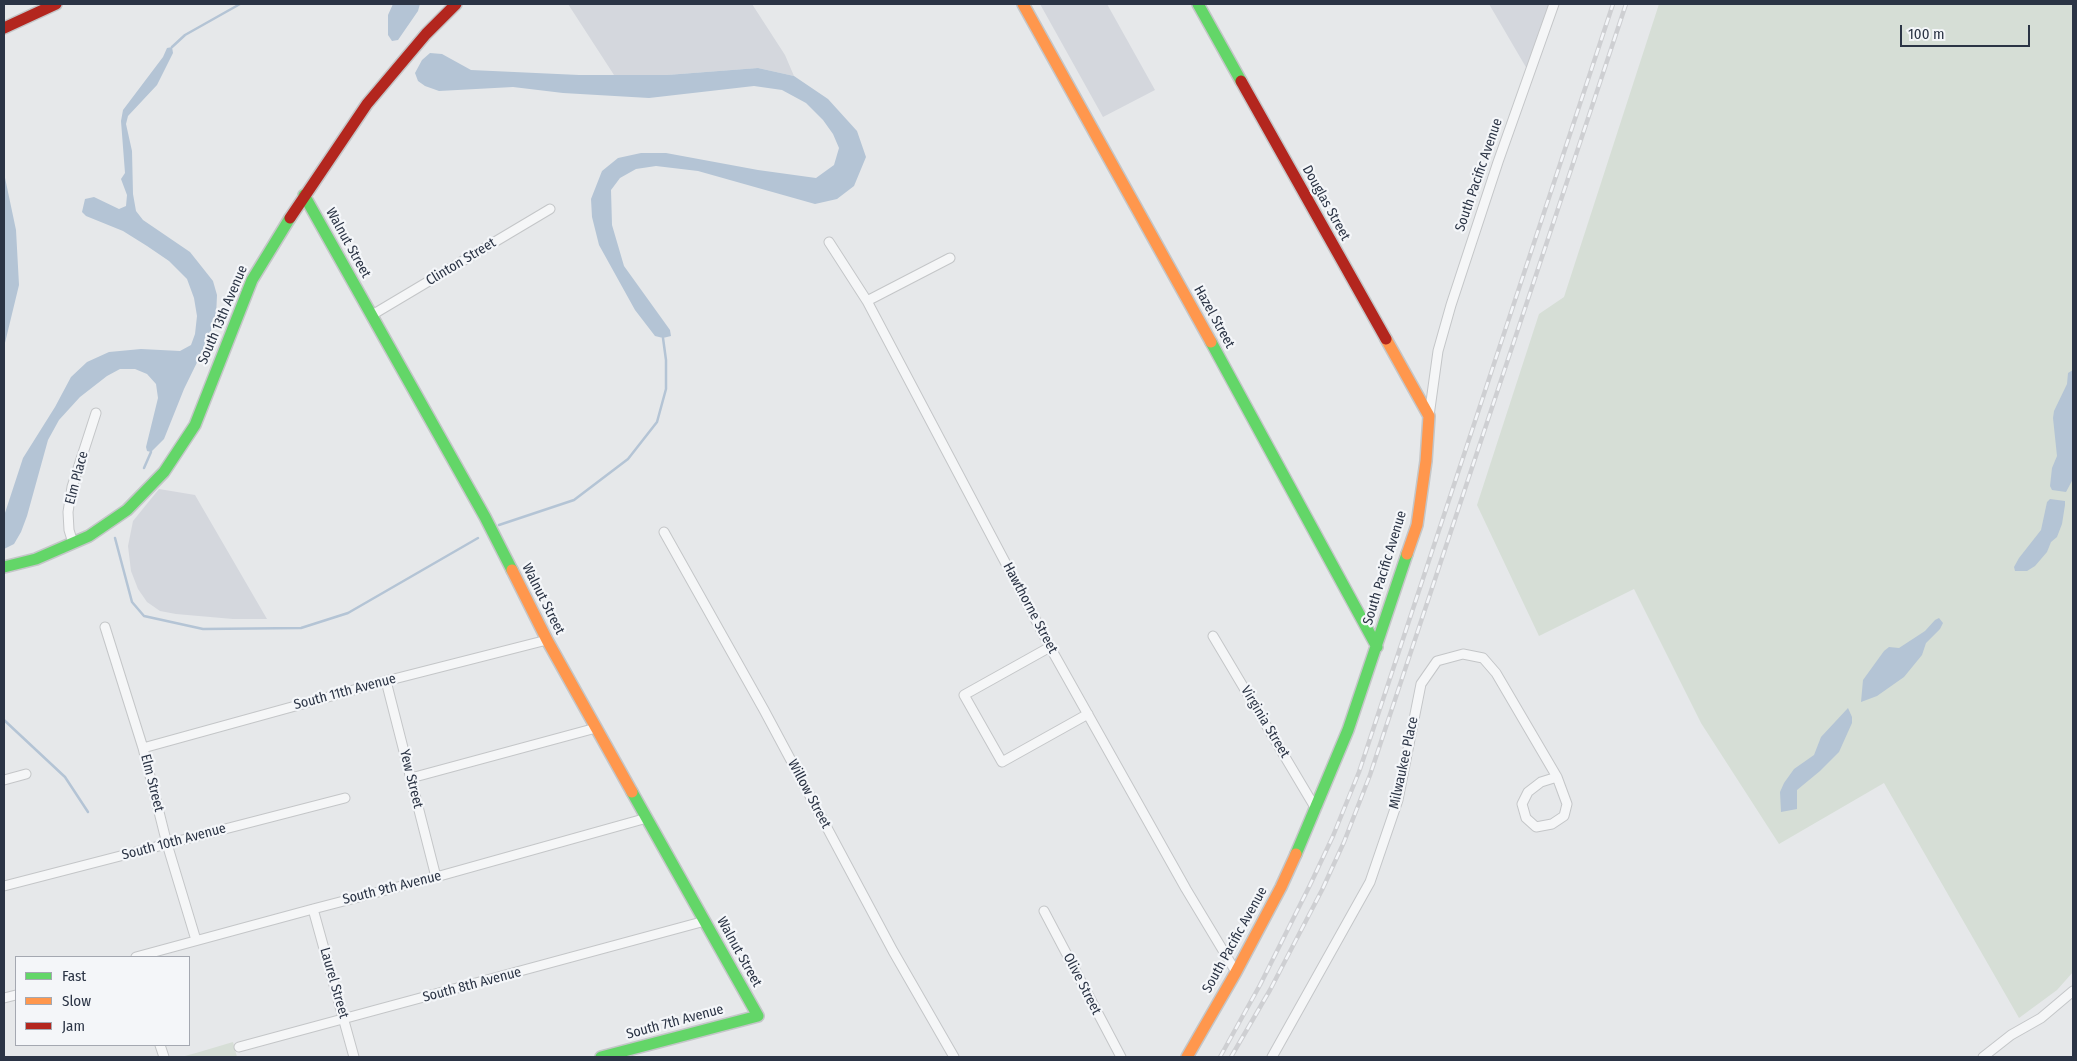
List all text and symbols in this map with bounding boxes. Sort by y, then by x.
scale bar [1902,15,2032,47]
text: 100 m [1908,25,1945,43]
street label: South Pacific Avenue [1452,116,1506,234]
street label: Douglas Street [1298,162,1354,244]
street label: Walnut Street [322,205,374,281]
street label: Clinton Street [423,235,499,289]
street label: South 13th Avenue [195,263,251,367]
street label: Hazel Street [1190,283,1238,351]
street label: Elm Place [62,449,92,507]
street label: South Pacific Avenue [1360,509,1410,627]
street label: Hawthorne Street [999,560,1061,656]
street label: Walnut Street [518,561,568,637]
street label: South 11th Avenue [292,670,398,714]
street label: Virginia Street [1237,683,1293,761]
street label: Milwaukee Place [1386,715,1422,811]
street label: Yew Street [396,748,426,810]
street label: Elm Street [137,753,167,813]
street label: Willow Street [784,757,834,831]
street label: South 10th Avenue [120,820,228,864]
street label: South 9th Avenue [341,868,443,908]
street label: South Pacific Avenue [1199,884,1271,996]
street label: Walnut Street [713,914,765,990]
street label: Laurel Street [316,946,352,1020]
street label: Olive Street [1059,950,1105,1018]
legend [15,956,190,1046]
street label: South 8th Avenue [421,964,523,1006]
text: Fast [62,967,86,985]
text: Slow [62,992,91,1010]
street label: South 7th Avenue [625,1001,725,1043]
text: Jam [62,1017,85,1035]

